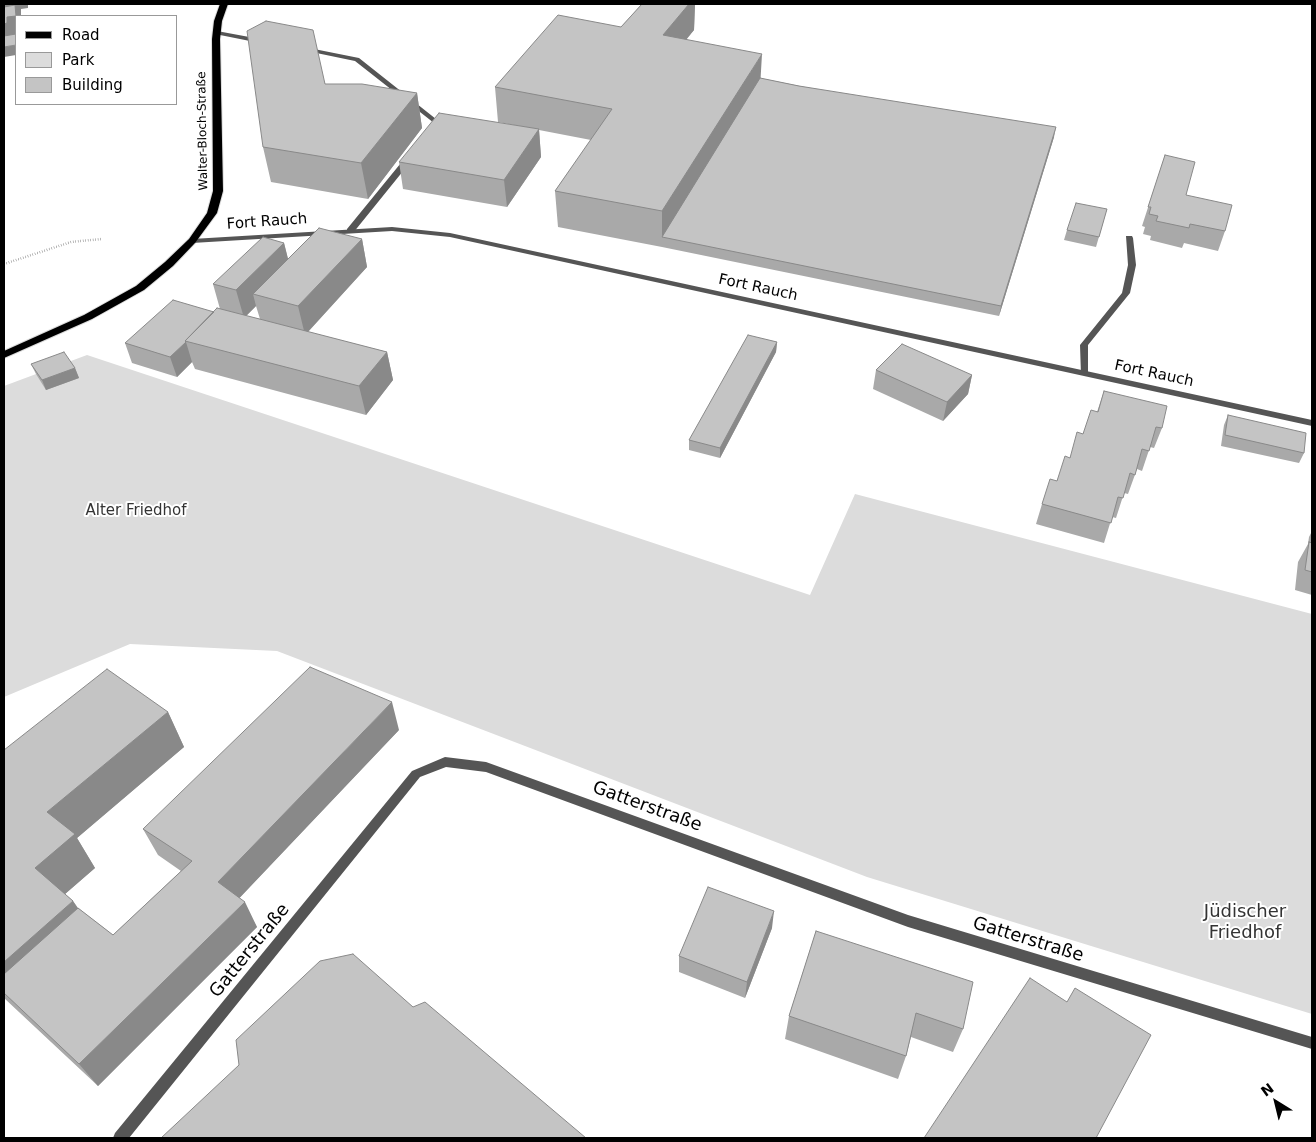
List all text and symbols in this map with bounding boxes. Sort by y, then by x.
legend [15,15,178,105]
text: Road [62,26,100,44]
text: Park [62,51,94,69]
street label: Walter-Bloch-Straße [195,71,211,191]
text: Building [62,76,123,94]
street label: Fort Rauch [226,210,308,234]
street label: Fort Rauch [717,271,799,305]
street label: Fort Rauch [1113,357,1195,391]
park label: Alter Friedhof [85,502,187,520]
street label: Gatterstraße [589,777,705,837]
street label: Gatterstraße [205,900,295,1002]
park label: Jüdischer Friedhof [1204,901,1286,944]
street label: Gatterstraße [970,913,1086,967]
north arrow [1251,1077,1301,1127]
text: N [1258,1080,1277,1100]

